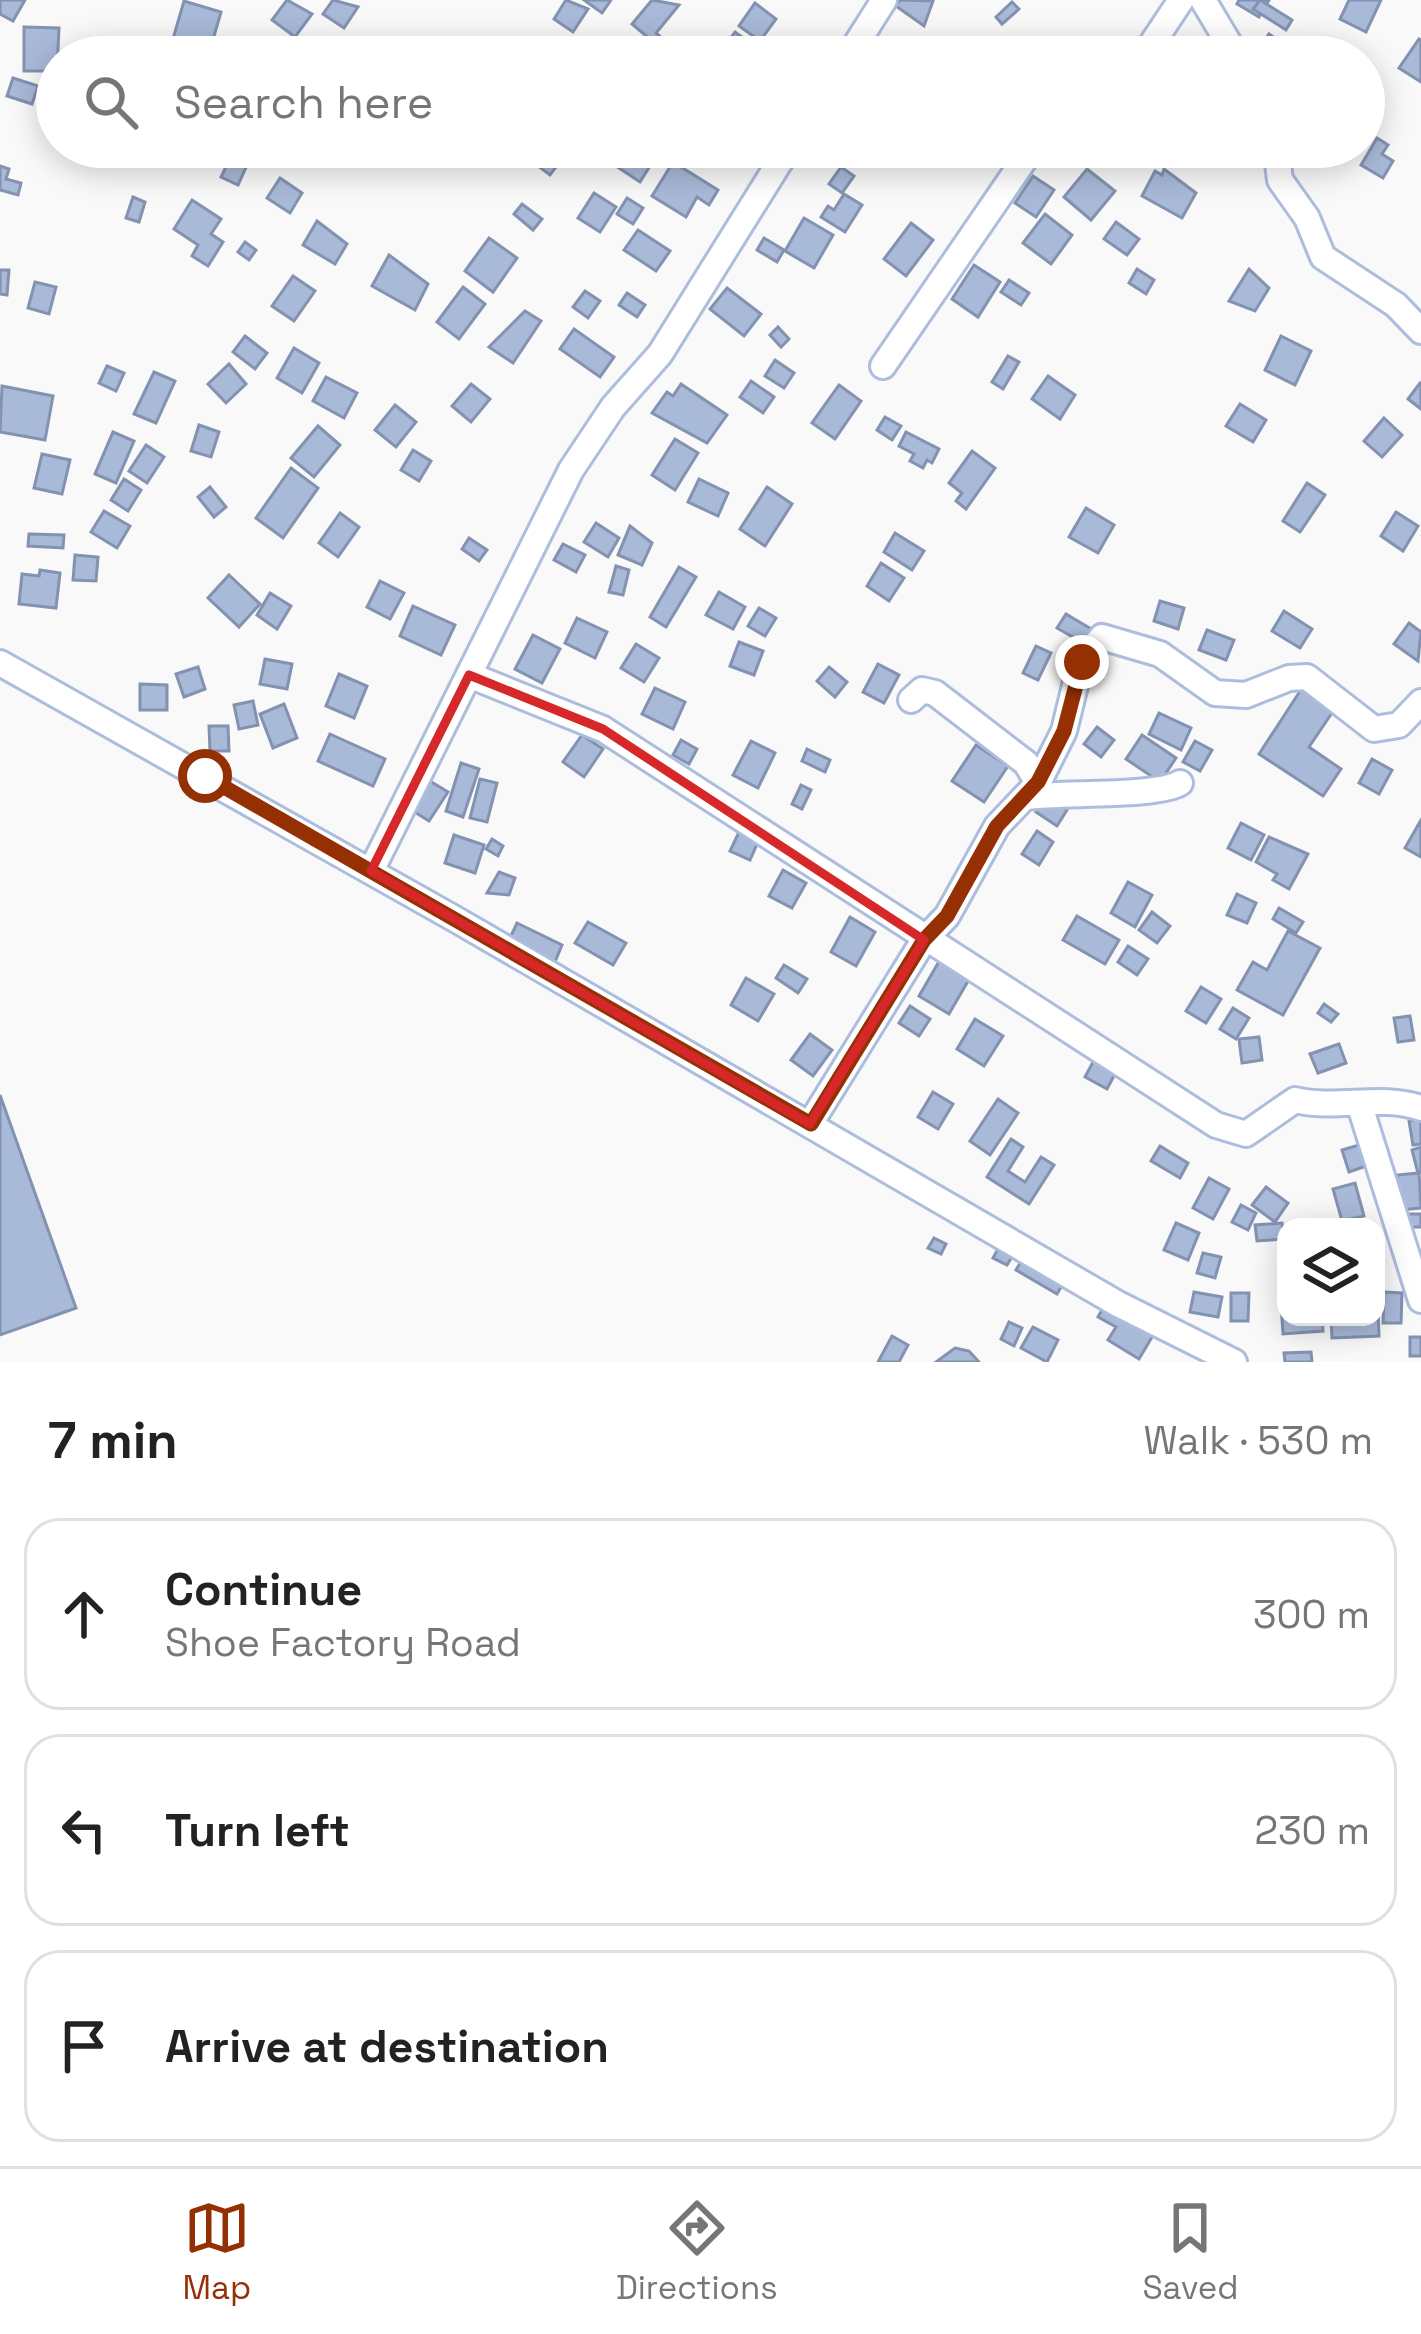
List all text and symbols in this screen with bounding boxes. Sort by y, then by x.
search box [36,36,1385,168]
icon: search [78,69,144,135]
text: Search here [174,74,433,131]
route end [1055,635,1109,689]
route start [178,749,232,803]
map controls [1277,1218,1385,1326]
button: layers [1277,1218,1385,1326]
text: 7 min [48,1408,178,1473]
text: Walk · 530 m [1143,1416,1373,1465]
text: Continue [165,1561,362,1618]
icon: ahead [51,1581,117,1647]
text: 300 m [1253,1590,1370,1639]
text: Shoe Factory Road [165,1618,521,1667]
icon: left [51,1797,117,1863]
text: Turn left [165,1802,350,1859]
text: 230 m [1255,1806,1370,1855]
icon: arrive [51,2013,117,2079]
text: Arrive at destination [165,2018,609,2075]
tab: Map [182,2195,251,2309]
tab: Directions [616,2195,778,2309]
tab: Saved [1142,2195,1239,2309]

